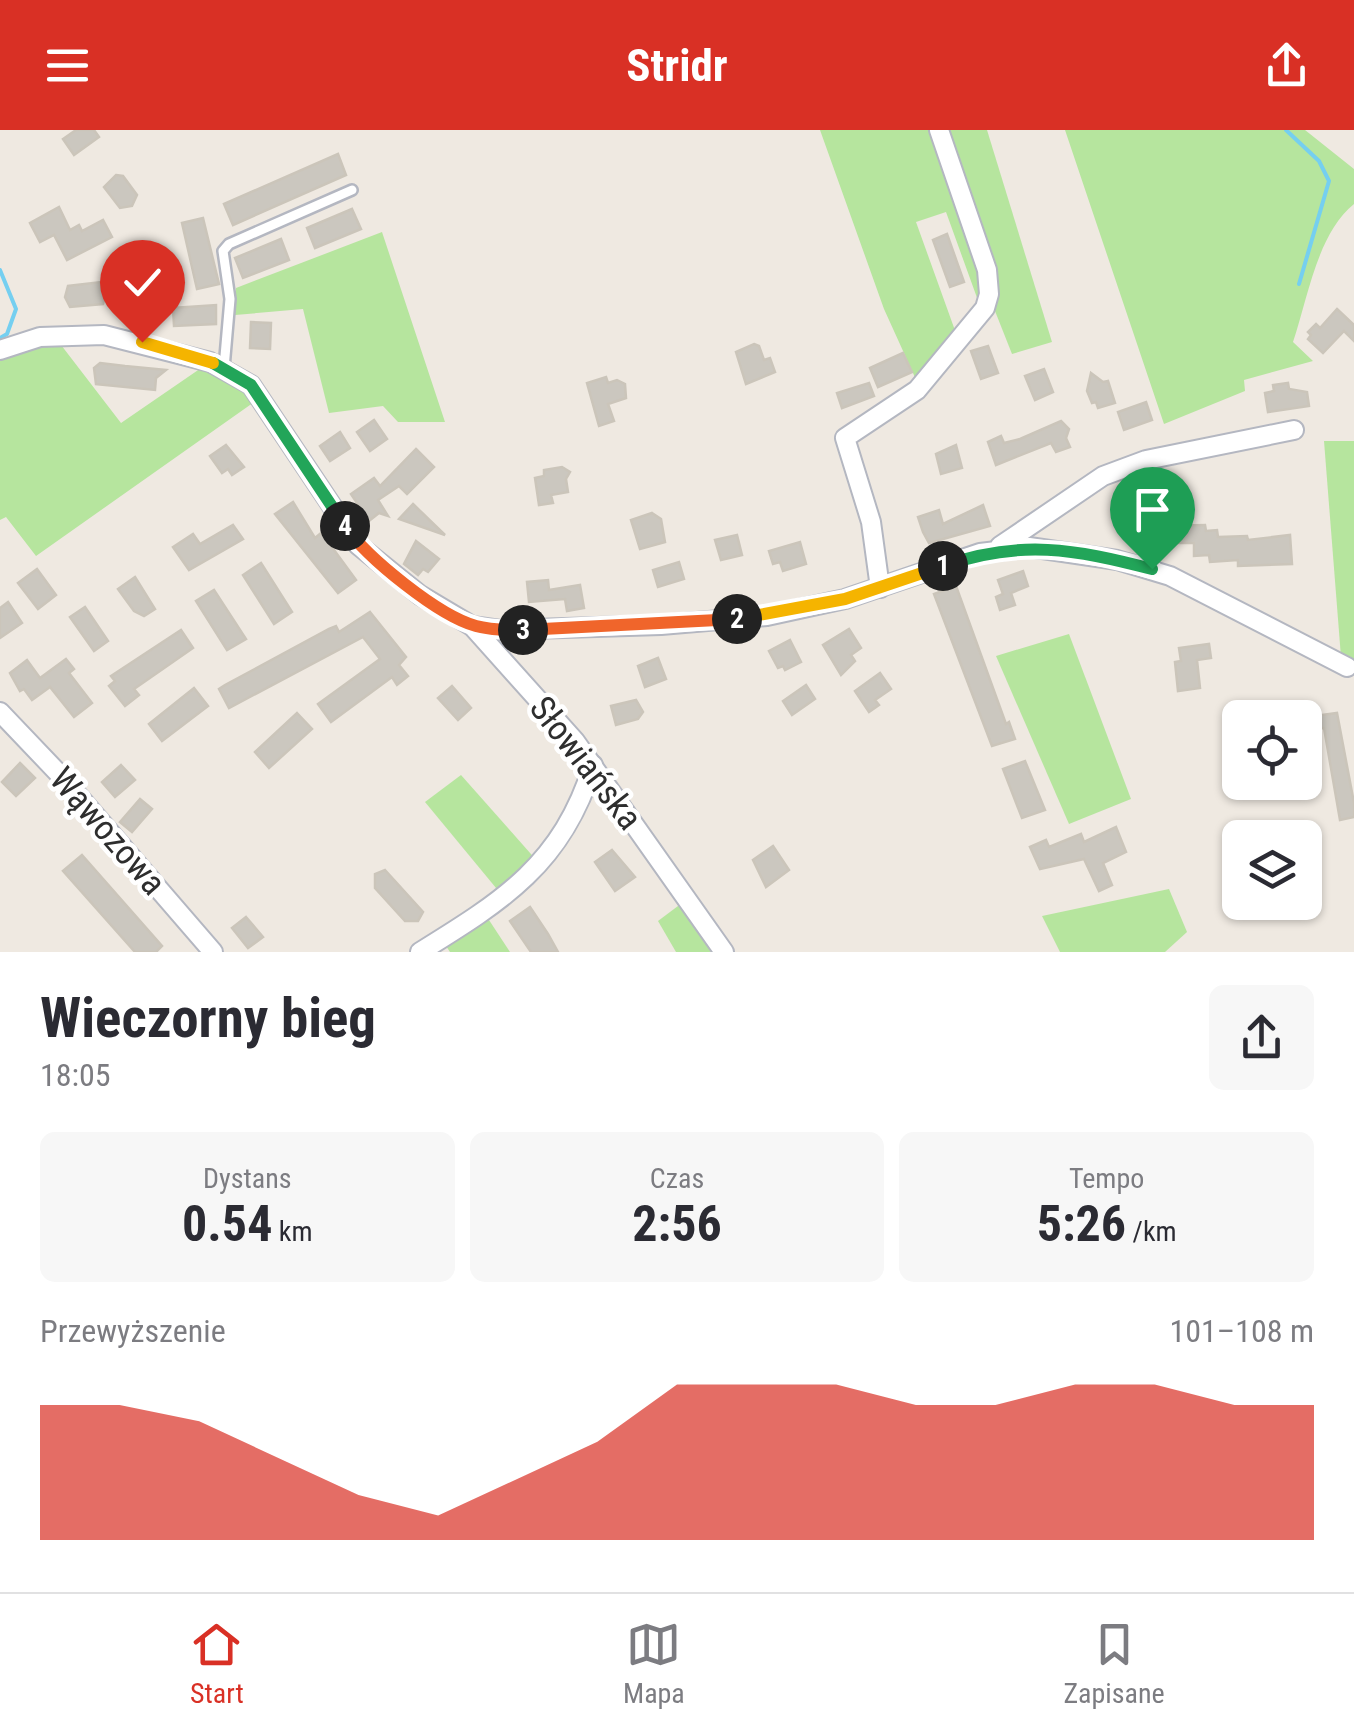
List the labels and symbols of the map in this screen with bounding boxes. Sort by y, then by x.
pin [100,240,185,343]
pin [1110,467,1195,570]
pin: 4 [320,501,370,551]
pin: 1 [918,541,968,591]
pin: 2 [712,594,762,644]
pin: 3 [498,605,548,655]
street label: Słowiańska [521,689,650,838]
street label: Wąwozowa [41,759,174,903]

